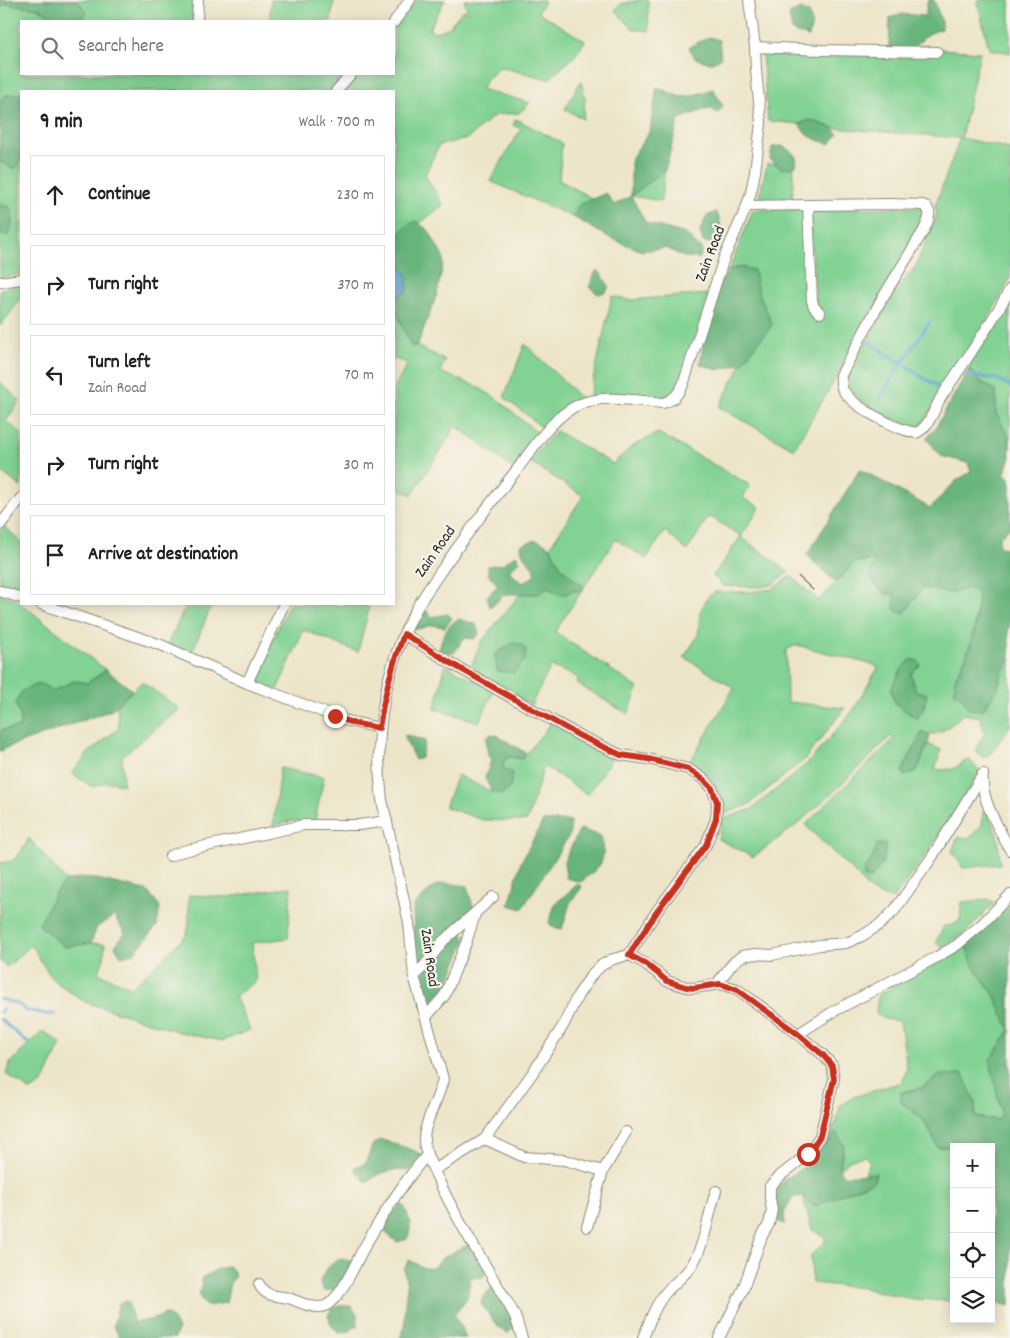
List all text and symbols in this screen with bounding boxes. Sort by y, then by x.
search box [20,20,395,75]
icon: search [38,34,66,62]
text: Search here [78,34,164,61]
text: 9 min [40,108,82,138]
text: Walk · 700 m [299,111,375,134]
icon: ahead [41,181,69,209]
text: Continue [88,182,150,209]
text: 230 m [337,184,374,207]
street label: Zain Road [690,223,732,285]
icon: right [41,271,69,299]
text: Turn right [88,272,159,299]
text: 370 m [337,274,374,297]
text: Turn left [88,350,151,377]
icon: left [41,361,69,389]
text: 70 m [344,364,374,387]
text: Zain Road [88,377,146,400]
icon: right [41,451,69,479]
text: Turn right [88,452,159,479]
text: 30 m [344,454,374,477]
street label: Zain Road [410,521,462,583]
icon: arrive [41,541,69,569]
text: Arrive at destination [88,542,238,569]
route end [324,705,347,728]
street label: Zain Road [414,927,444,989]
route start [797,1143,820,1166]
map controls [950,1143,995,1323]
button: + [950,1143,995,1188]
button: − [950,1188,995,1233]
button: locate [950,1233,995,1278]
button: layers [950,1278,995,1323]

